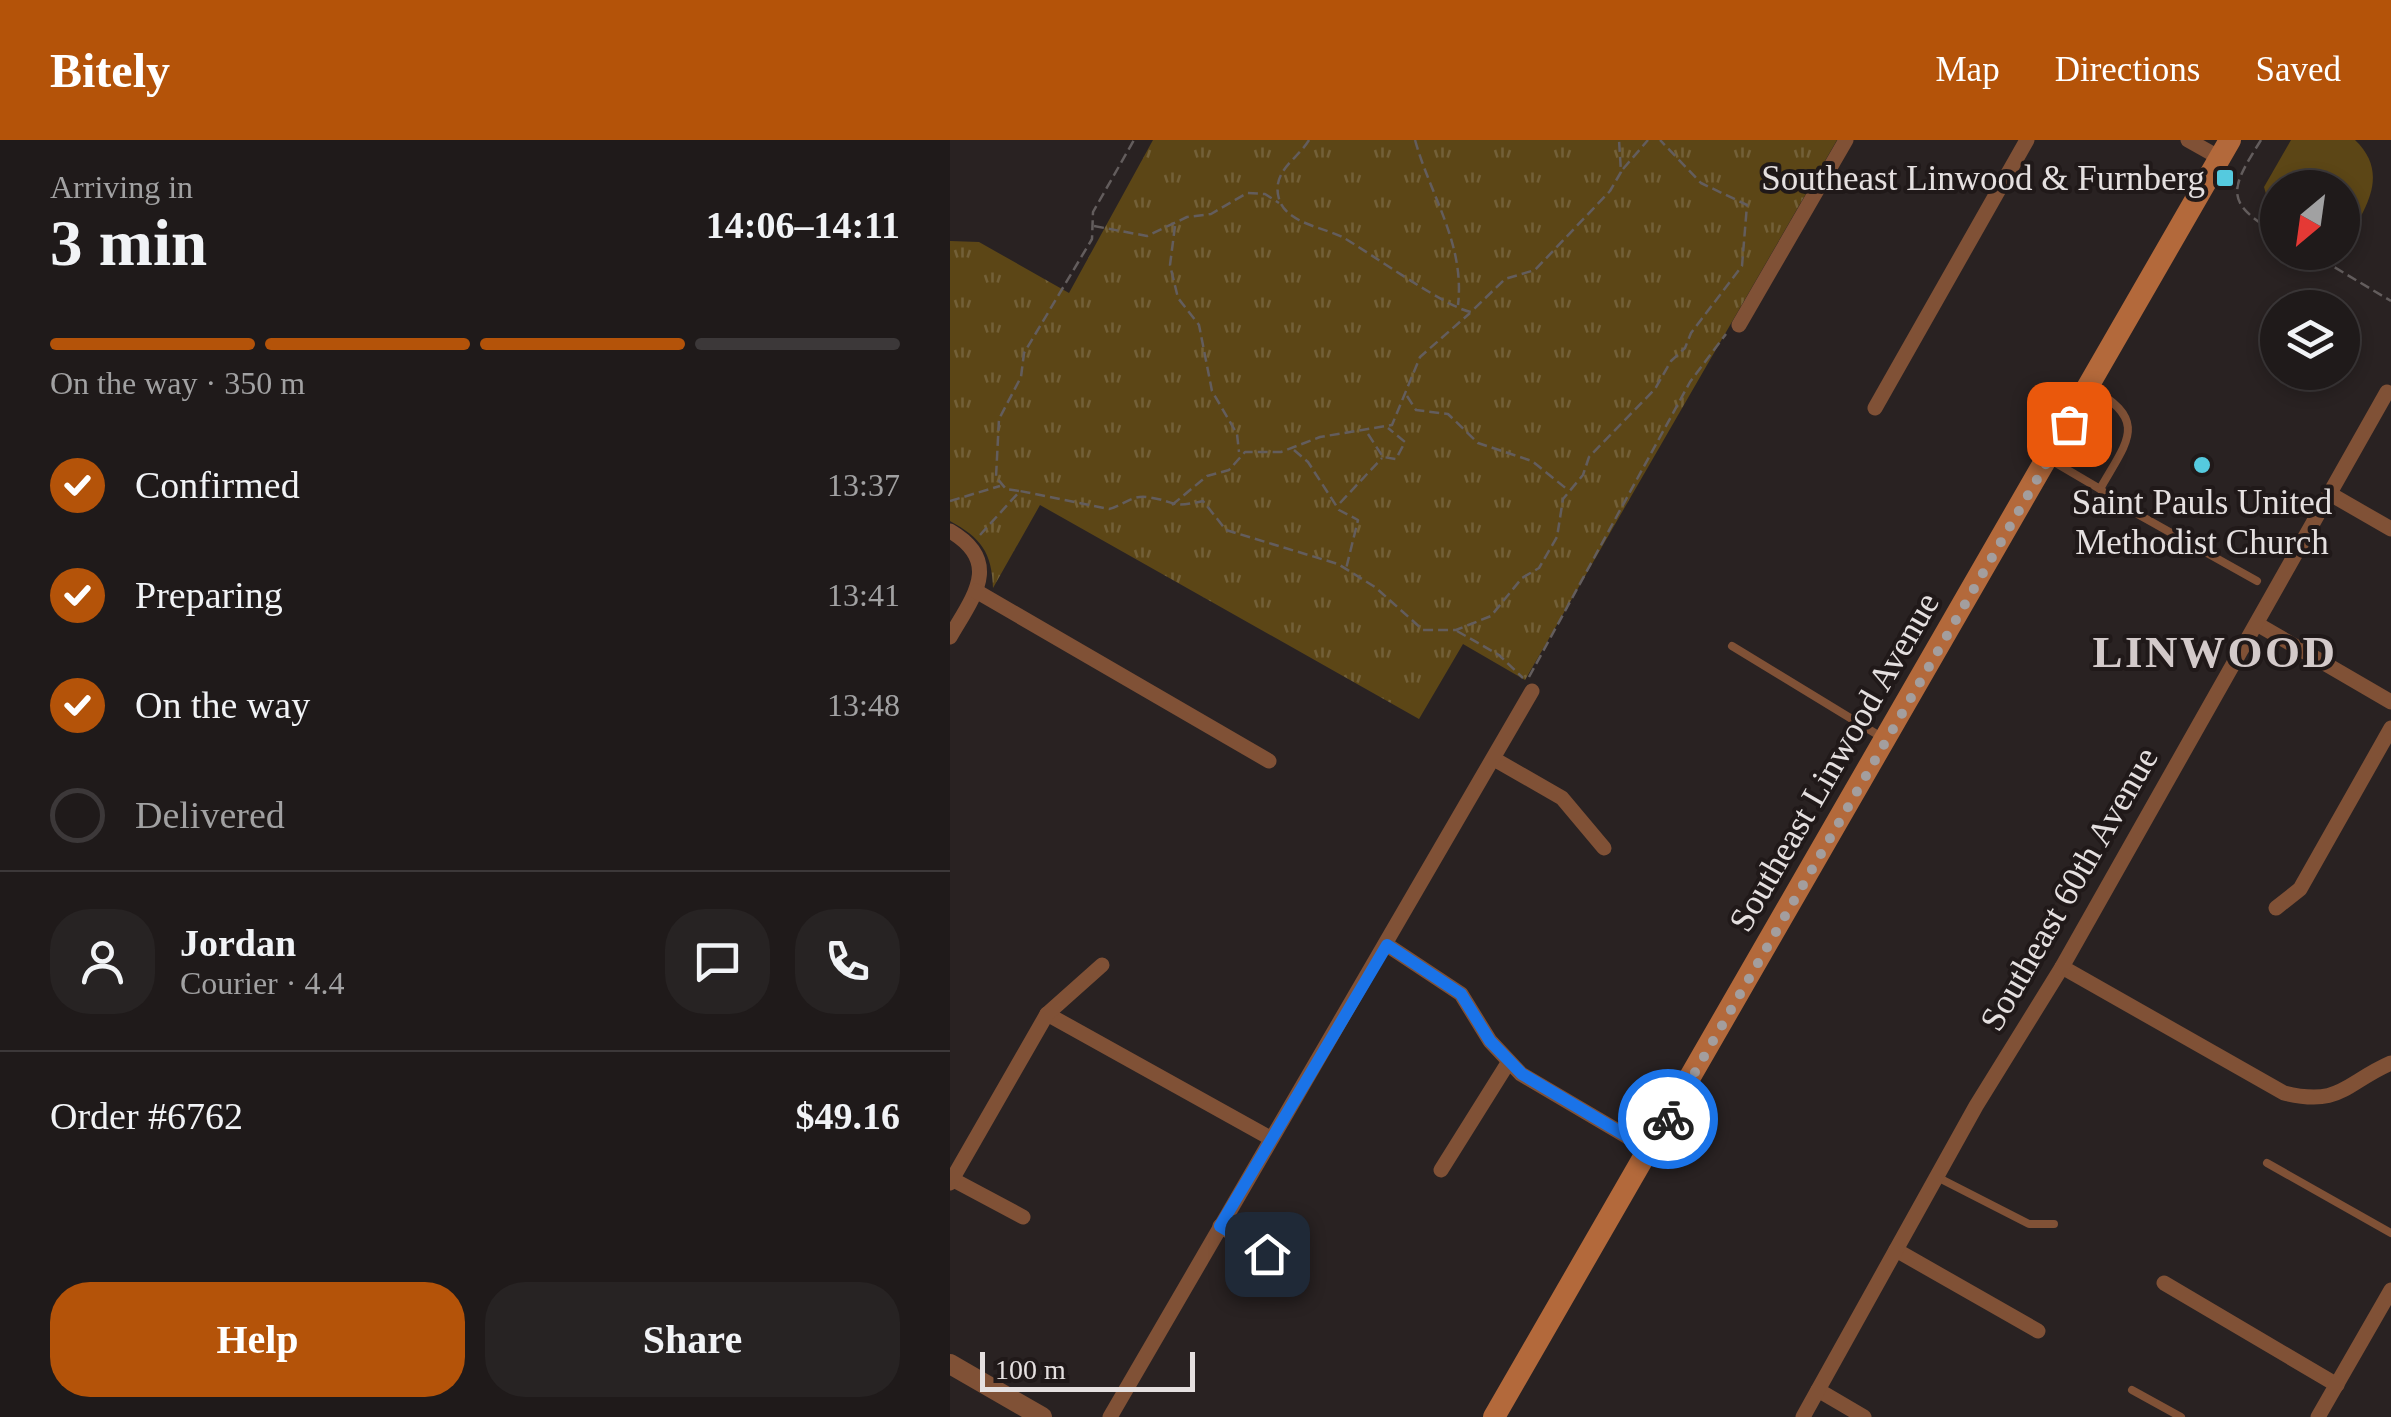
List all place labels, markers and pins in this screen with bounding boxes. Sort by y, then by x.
place label: Southeast Linwood & Furnberg [1761,159,2205,198]
marker: Southeast Linwood & Furnberg [2214,167,2236,189]
pin [2027,382,2112,467]
marker: Saint Pauls United Methodist Church [2191,454,2213,476]
place label: Saint Pauls United Methodist Church [2072,483,2333,562]
pin [1225,1212,1310,1297]

